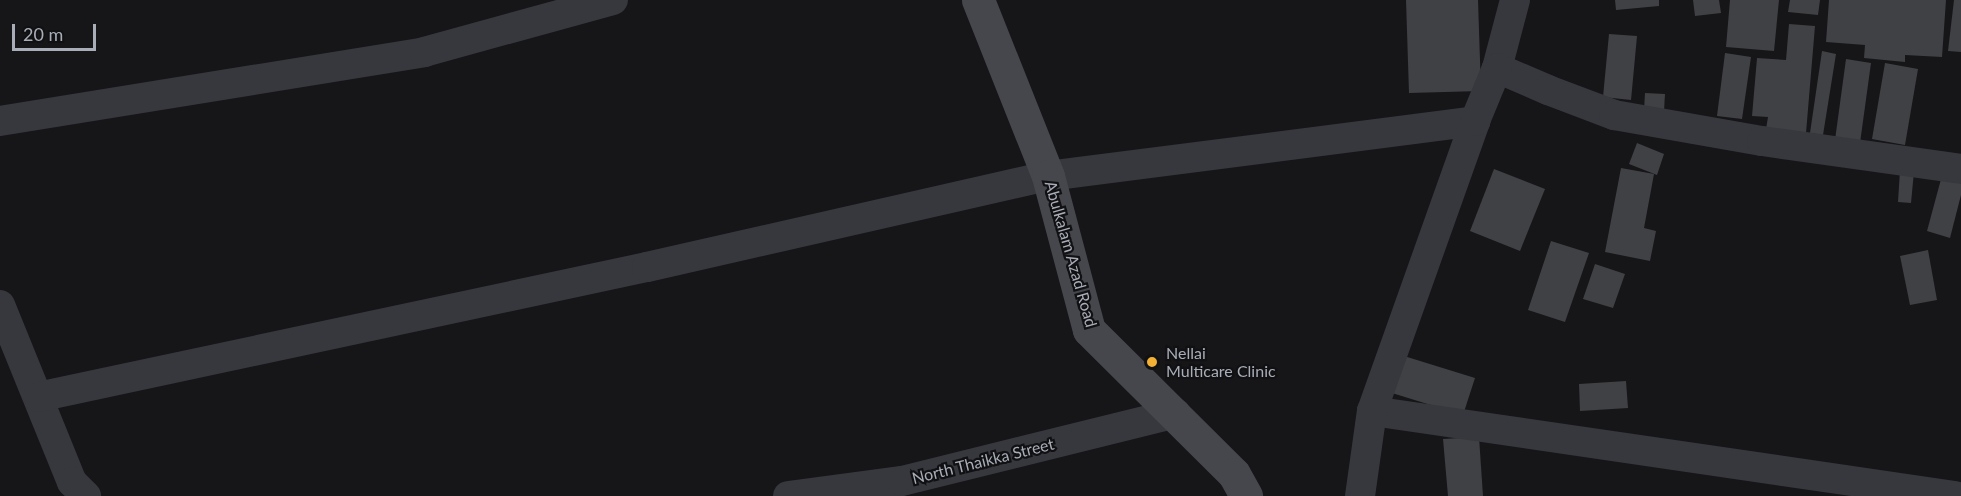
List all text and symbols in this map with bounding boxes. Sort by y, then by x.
scale bar [15,12,99,50]
text: 20 m [23,23,63,45]
street label: Abulkalam Azad Road [1041,178,1101,330]
place label: Nellai Multicare Clinic [1166,343,1276,381]
marker: Nellai Multicare Clinic [1143,353,1161,371]
street label: North Thaikka Street [910,434,1056,488]

